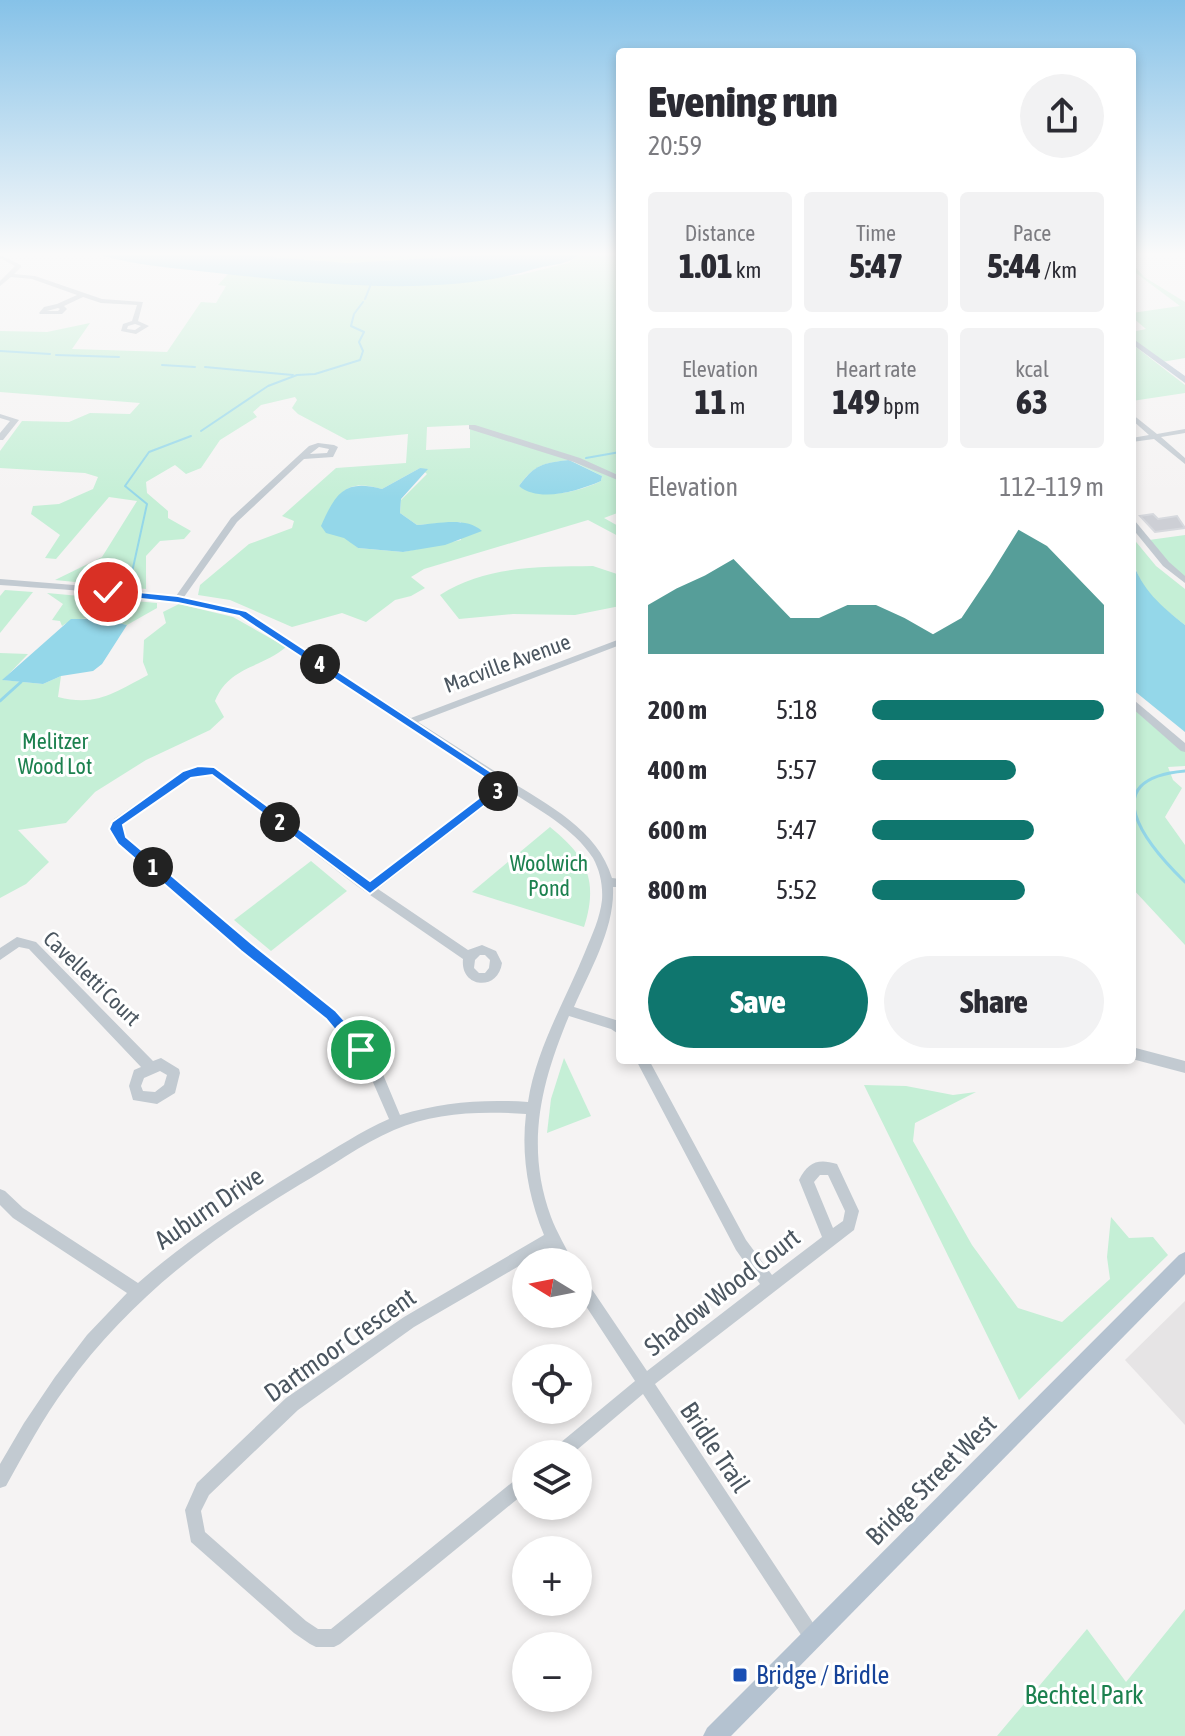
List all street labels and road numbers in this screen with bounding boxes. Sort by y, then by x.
street label: Macville Avenue [440,628,574,698]
street label: Cavelletti Court [38,925,146,1031]
street label: Auburn Drive [149,1161,269,1255]
street label: Shadow Wood Court [638,1222,806,1362]
street label: Dartmoor Crescent [259,1282,421,1408]
street label: Bridle Trail [674,1396,756,1498]
street label: Bridge Street West [860,1409,1002,1551]

